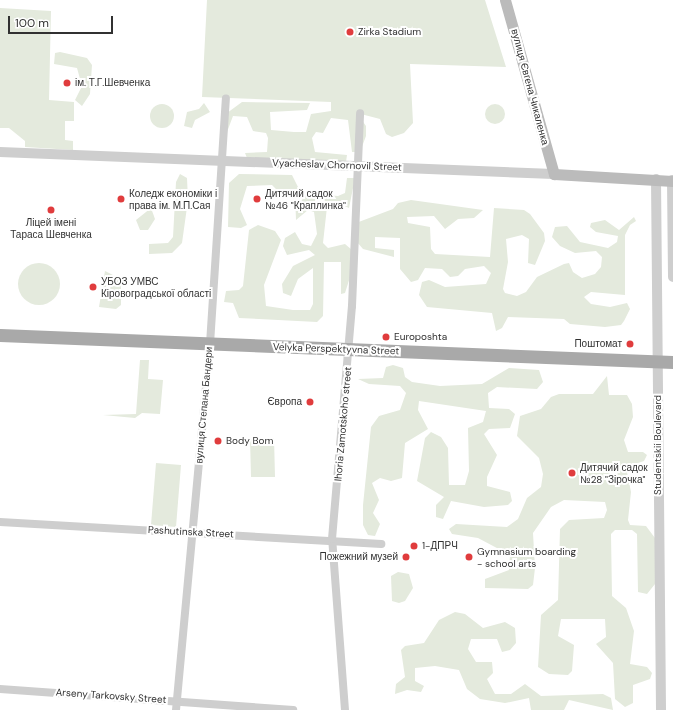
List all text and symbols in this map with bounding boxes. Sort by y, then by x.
scale bar [10,8,115,34]
text: 100 m [15,15,49,31]
place label: Zirka Stadium [358,26,421,38]
marker: Zirka Stadium [345,27,355,37]
street label: вулиця Євгена Чикаленка [509,28,551,146]
place label: ім. Т.Г.Шевченка [75,77,150,89]
marker: ім. Т.Г.Шевченка [62,78,72,88]
street label: Vyacheslav Chornovil Street [272,157,402,173]
place label: Коледж економіки і права ім. М.П.Сая [129,187,217,210]
place label: Дитячий садок №46 "Краплинка" [265,187,346,210]
marker: Коледж економіки і права ім. М.П.Сая [116,194,126,204]
marker: Дитячий садок №46 "Краплинка" [252,194,262,204]
marker: Ліцей імені Тараса Шевченка [46,205,56,215]
place label: Ліцей імені Тараса Шевченка [10,216,92,240]
place label: УБОЗ УМВС Кіровоградської області [101,275,211,298]
marker: УБОЗ УМВС Кіровоградської області [88,282,98,292]
place label: Europoshta [394,331,447,343]
marker: Europoshta [381,332,391,342]
place label: Поштомат [574,338,622,350]
marker: Поштомат [625,339,635,349]
street label: Velyka Perspektyvna Street [273,341,399,357]
street label: вулиця Степана Бандери [193,346,215,464]
street label: Ihoria Zamotskoho street [332,366,354,482]
street label: Studentskii Boulevard [652,395,664,495]
place label: Європа [267,396,302,408]
marker: Європа [305,397,315,407]
place label: Body Bom [226,435,273,447]
marker: Body Bom [213,436,223,446]
place label: Дитячий садок №28 "Зірочка" [580,461,648,484]
marker: Дитячий садок №28 "Зірочка" [567,468,577,478]
street label: Pashutinska Street [148,524,234,540]
place label: 1-ДПРЧ [422,540,458,552]
marker: 1-ДПРЧ [409,541,419,551]
place label: Gymnasium boarding - school arts [477,545,576,568]
place label: Пожежний музей [320,551,398,563]
marker: Пожежний музей [401,552,411,562]
marker: Gymnasium boarding - school arts [464,552,474,562]
street label: Arseny Tarkovsky Street [55,686,167,706]

